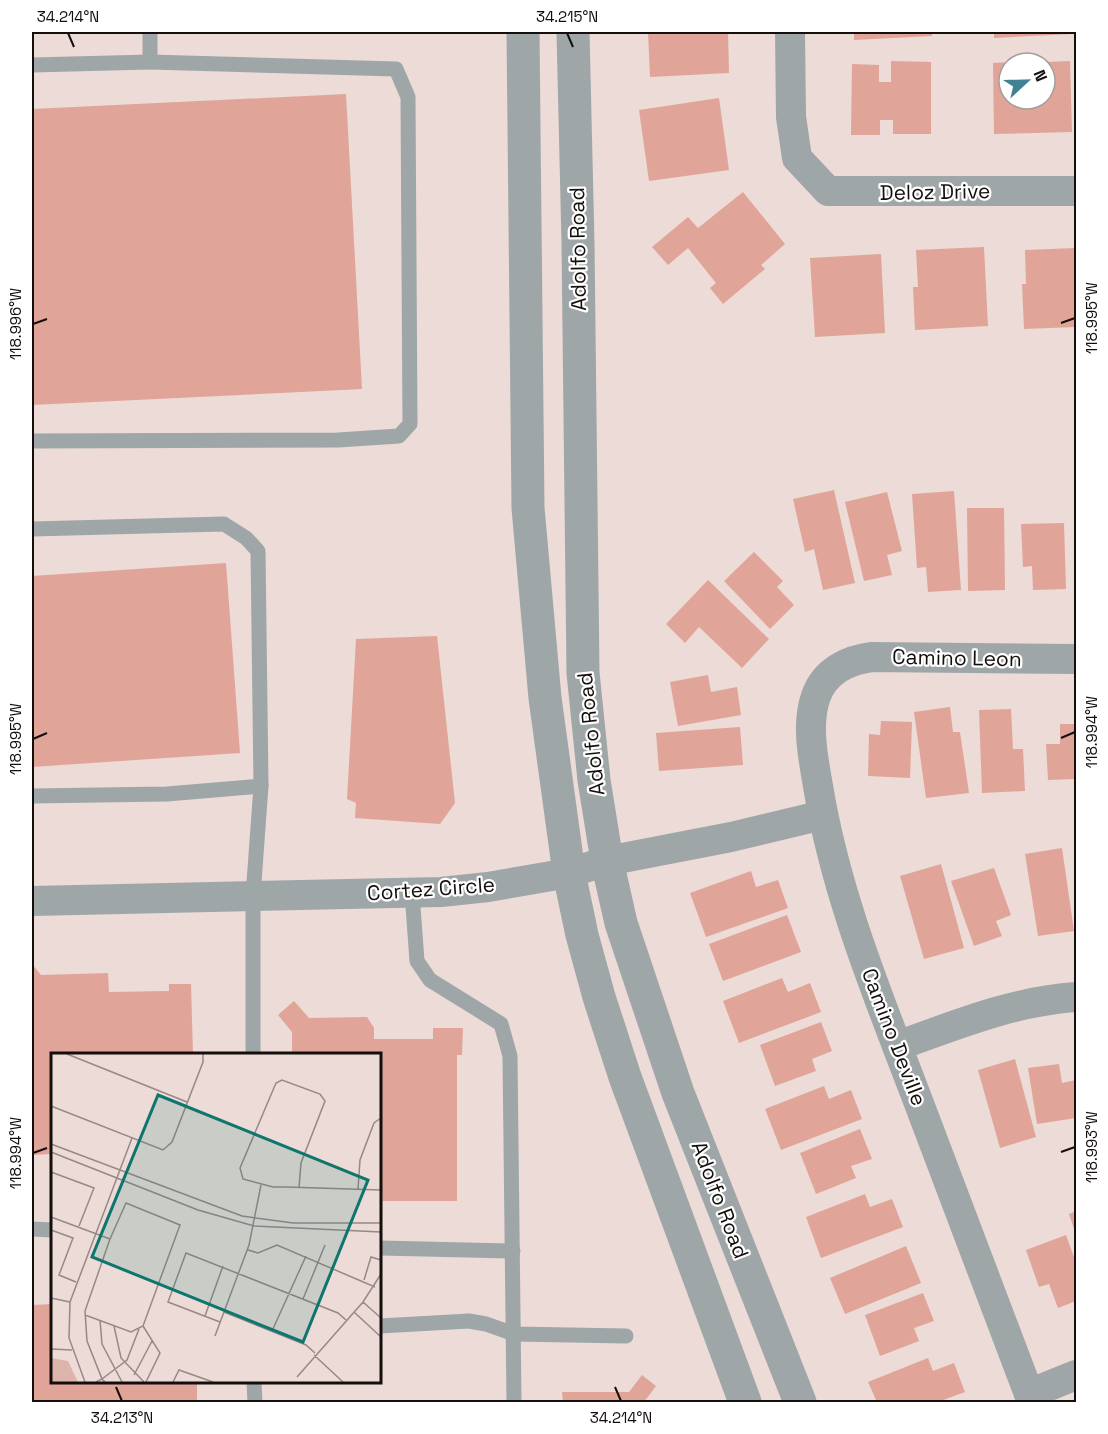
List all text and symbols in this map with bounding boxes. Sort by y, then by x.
text: 34.214°N [37,7,99,26]
text: 34.215°N [536,7,598,26]
north arrow [997,51,1057,111]
text: N [1029,67,1052,84]
street label: Deloz Drive [879,177,991,206]
street label: Adolfo Road [563,187,592,311]
text: 118.995°W [1082,282,1101,354]
text: 118.996°W [6,288,25,360]
street label: Camino Leon [892,643,1022,672]
street label: Adolfo Road [571,671,610,797]
text: 118.994°W [1082,696,1101,768]
text: 118.995°W [6,703,25,775]
street label: Cortez Circle [366,871,496,906]
street label: Camino Deville [856,964,933,1109]
inset map [51,1053,381,1383]
text: 118.993°W [1082,1111,1101,1183]
text: 118.994°W [6,1117,25,1189]
street label: Adolfo Road [686,1137,755,1262]
text: 34.213°N [91,1408,153,1427]
text: 34.214°N [590,1408,652,1427]

